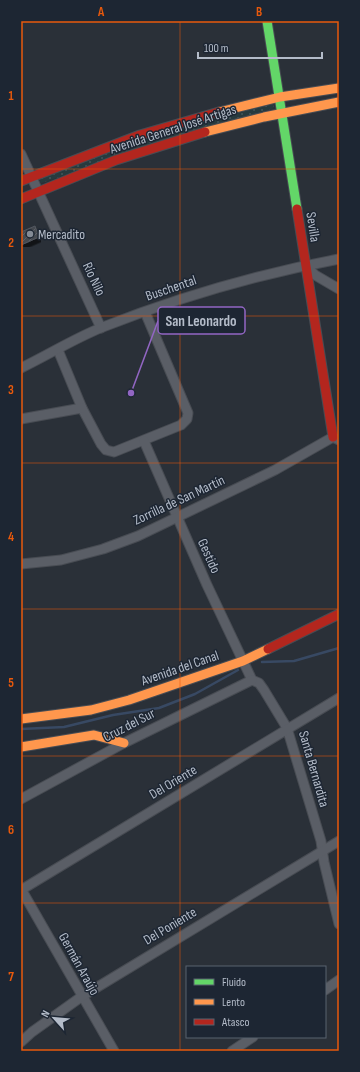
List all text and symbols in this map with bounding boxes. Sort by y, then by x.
text: A [97,4,105,20]
text: B [256,4,262,20]
scale bar [198,34,322,60]
text: 100 m [204,41,229,56]
text: 1 [8,88,14,104]
street label: Avenida General José Artigas [107,101,238,158]
street label: Sevilla [302,211,324,243]
place label: Mercadito [38,226,85,243]
marker: Mercadito [25,229,35,239]
text: 2 [8,235,14,251]
street label: Río Nilo [79,259,109,299]
street label: Buschental [143,271,199,305]
callout: San Leonardo [158,307,245,334]
text: San Leonardo [165,312,237,331]
text: 3 [8,382,14,398]
street label: Zorrilla de San Martín [131,471,227,529]
text: 4 [8,529,14,545]
street label: Gestido [194,536,224,576]
street label: Avenida del Canal [138,647,221,690]
text: 5 [8,675,14,691]
street label: Cruz del Sur [100,705,158,745]
street label: Santa Bernardita [295,729,333,809]
street label: Del Oriente [146,761,200,803]
text: 6 [8,822,14,838]
street label: Del Poniente [140,903,200,949]
street label: Germán Araújo [55,930,103,998]
legend [186,966,326,1038]
text: 7 [8,969,14,985]
text: Fluido [222,975,246,990]
text: Lento [222,995,245,1010]
north arrow [34,998,74,1038]
text: N [38,1008,53,1019]
text: Atasco [221,1015,249,1030]

